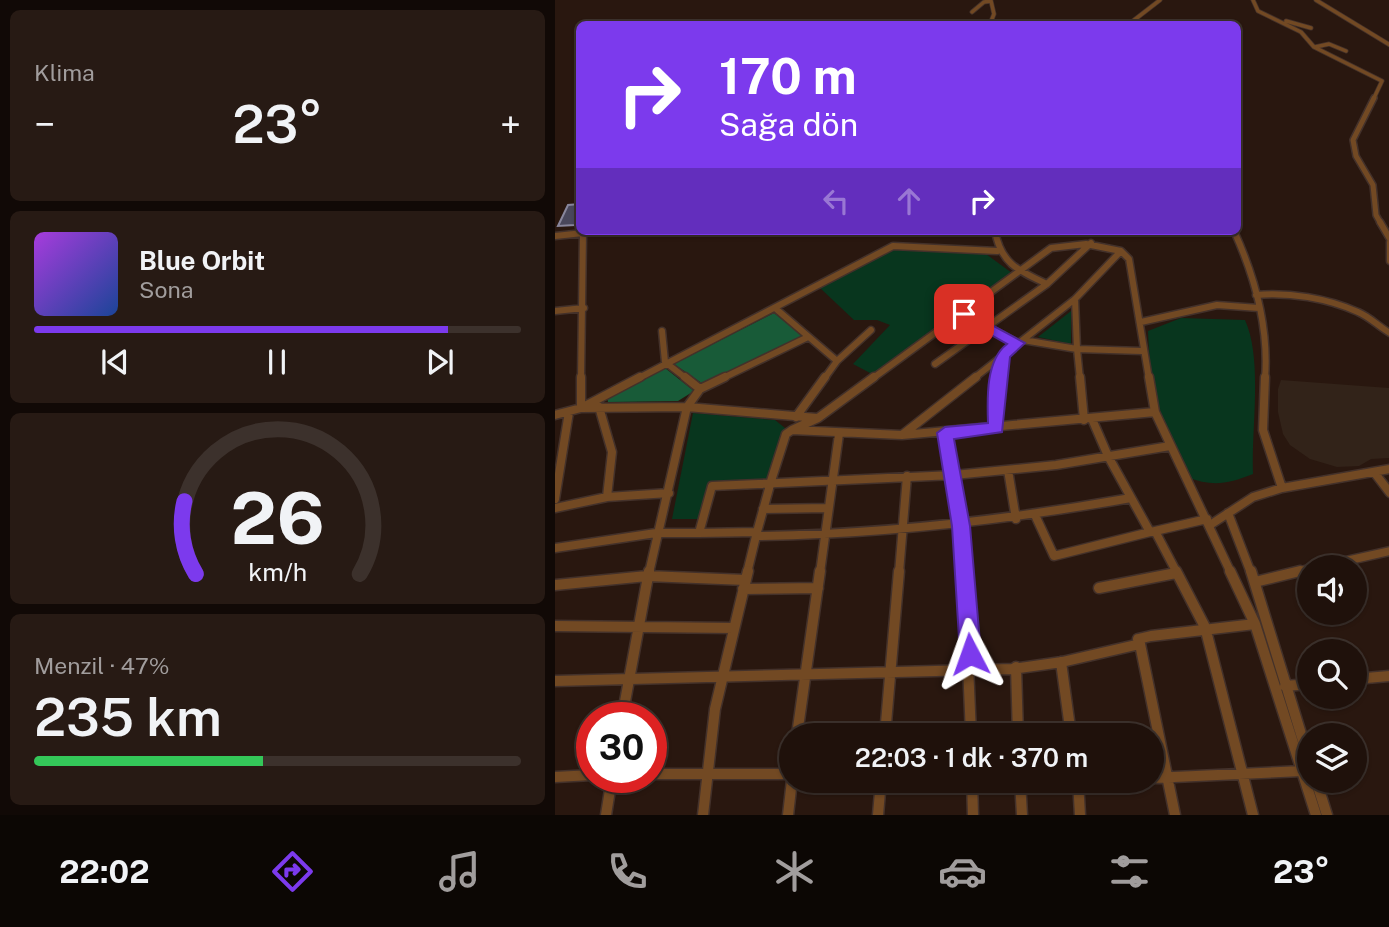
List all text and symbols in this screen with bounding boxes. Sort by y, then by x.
text: 170 m [719,47,857,105]
icon: right [604,49,695,140]
text: Klima [34,59,95,86]
text: 23° [232,94,323,155]
text: − [34,102,55,147]
text: + [500,102,521,147]
text: Sağa dön [719,106,858,143]
icon: left [817,182,855,220]
icon: ahead [890,182,928,220]
icon: right [963,182,1001,220]
text: Blue Orbit [139,245,265,276]
text: Sona [139,276,193,303]
pin [934,284,994,344]
icon: arrive [945,295,983,333]
icon: previous [96,343,134,381]
icon: pause [258,343,296,381]
icon: next [421,343,459,381]
text: 26 [230,476,325,561]
map controls [1297,555,1367,793]
button: sound [1297,555,1367,625]
text: km/h [248,557,307,587]
position arrow [933,617,1007,691]
button: search [1297,639,1367,709]
text: Menzil · 47% [34,652,170,679]
text: 235 km [34,687,222,748]
speed limit sign: 30 [576,702,667,793]
button: layers [1297,723,1367,793]
text: 22:03 · 1 dk · 370 m [855,742,1088,773]
icon: directions [268,847,317,896]
icon: music [435,847,484,896]
icon: phone [603,847,652,896]
icon: climate [770,847,819,896]
icon: car [938,847,987,896]
icon: filters [1105,847,1154,896]
text: 22:02 [59,853,149,890]
text: 23° [1273,853,1330,890]

